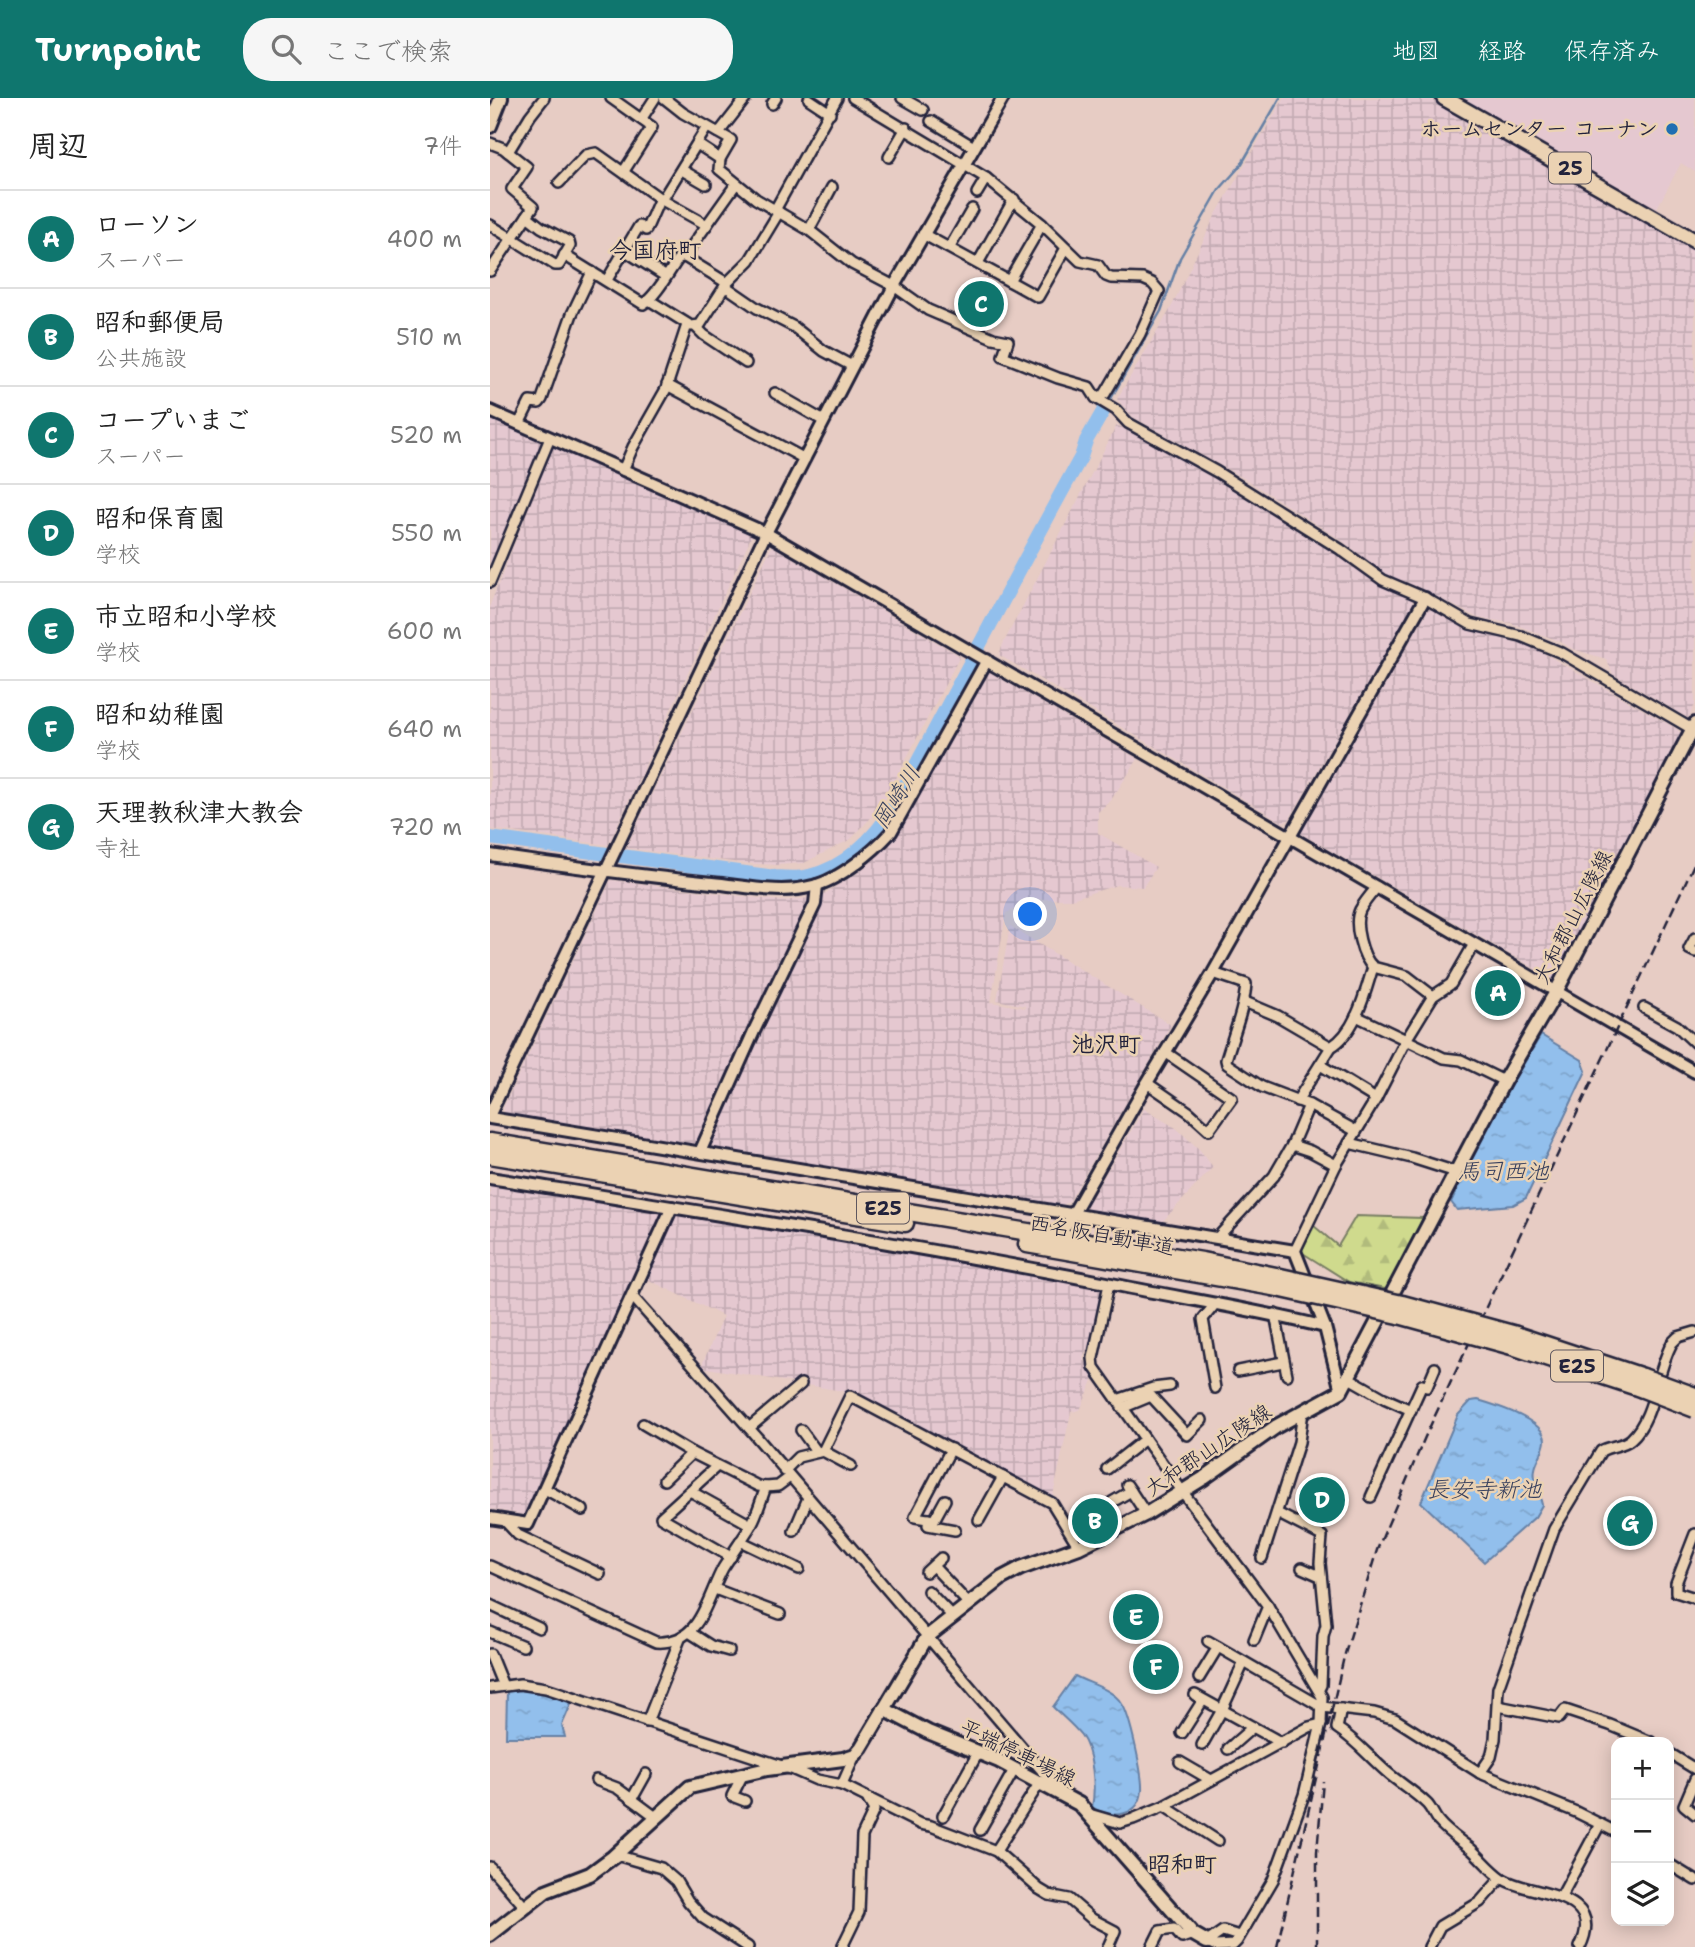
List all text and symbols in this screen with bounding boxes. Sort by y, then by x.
search box [243,18,733,81]
text: Turnpoint [35,27,201,72]
icon: search [267,30,305,68]
text: ここで検索 [323,33,453,68]
text: 地図 [1392,35,1440,67]
text: 経路 [1478,35,1526,67]
text: 保存済み [1564,35,1660,67]
place label: ホームセンター コーナン [1421,115,1658,143]
marker: ホームセンター コーナン [1664,121,1680,137]
text: 周辺 [28,125,88,166]
text: 7件 [423,131,462,161]
road number: 25 [1549,152,1591,184]
text: ローソン [95,206,199,241]
text: A [42,224,60,254]
text: 400 m [386,224,462,254]
district label: 今国府町 [609,235,701,265]
text: スーパー [95,245,186,275]
pin: C [958,278,1004,330]
text: 昭和郵便局 [95,304,225,339]
text: B [44,322,58,352]
text: 510 m [396,322,462,352]
text: 公共施設 [95,343,187,373]
text: コープいまご [95,402,250,437]
text: C [44,420,58,450]
text: 520 m [390,420,462,450]
text: スーパー [95,441,186,471]
text: 昭和保育園 [95,500,225,535]
text: D [43,518,59,548]
text: 550 m [391,518,462,548]
text: 学校 [95,539,141,569]
text: 市立昭和小学校 [95,598,277,633]
text: E [43,616,59,646]
text: 600 m [387,616,462,646]
text: 学校 [95,637,141,667]
text: 昭和幼稚園 [95,696,225,731]
text: F [44,714,58,744]
text: 640 m [387,714,462,744]
text: 学校 [95,735,141,765]
water label: 岡崎川 [865,760,927,834]
text: 天理教秋津大教会 [95,794,303,829]
text: G [42,812,60,842]
text: 720 m [389,812,462,842]
text: 寺社 [95,833,141,863]
street label: 大和郡山広陵線 [1527,845,1619,989]
your location [1013,897,1047,931]
pin: A [1475,967,1521,1019]
district label: 池沢町 [1072,1029,1141,1059]
water label: 馬司西池 [1457,1156,1550,1186]
road number: E25 [857,1192,909,1224]
street label: 西名阪自動車道 [1027,1208,1177,1262]
road number: E25 [1551,1350,1603,1382]
street label: 大和郡山広陵線 [1139,1397,1277,1503]
pin: D [1299,1474,1345,1526]
water label: 長安寺新池 [1427,1474,1543,1504]
pin: B [1072,1495,1118,1547]
pin: G [1607,1497,1653,1549]
pin: E [1113,1591,1159,1643]
pin: F [1133,1641,1179,1693]
street label: 平端停車場線 [955,1713,1081,1793]
map controls [1611,1737,1674,1926]
button: + [1611,1737,1674,1800]
button: − [1611,1800,1674,1863]
district label: 昭和町 [1148,1849,1217,1879]
button: layers [1611,1863,1674,1926]

